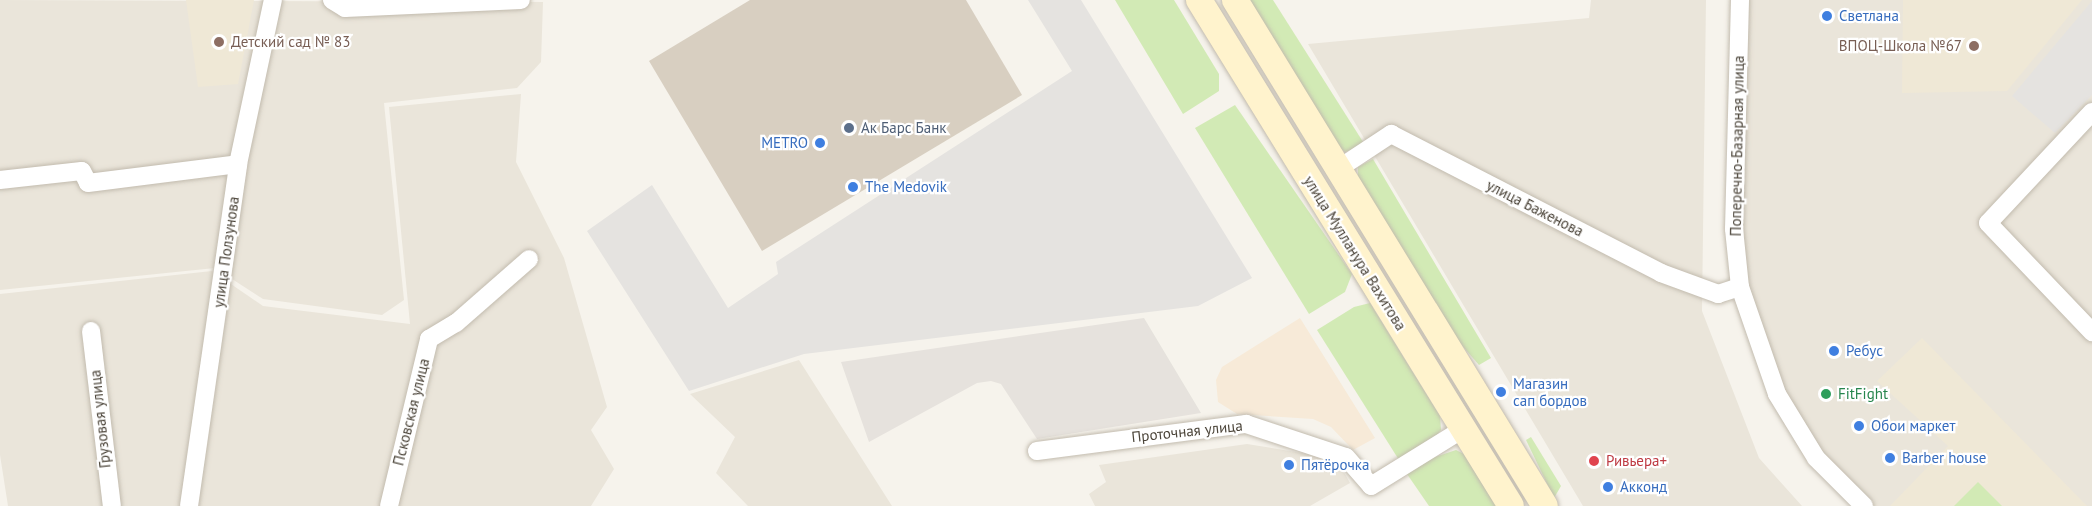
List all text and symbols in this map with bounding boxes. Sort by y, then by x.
place label: Светлана [1839,7,1899,25]
marker: Светлана [1820,9,1834,23]
place label: Детский сад № 83 [231,33,350,51]
marker: Детский сад № 83 [212,35,226,49]
place label: ВПОЦ-Школа №67 [1839,37,1962,55]
marker: ВПОЦ-Школа №67 [1967,39,1981,53]
street label: Поперечно-Базарная улица [1726,55,1748,237]
place label: Ак Барс Банк [861,119,946,137]
marker: Ак Барс Банк [842,121,856,135]
place label: METRO [761,134,808,152]
marker: METRO [813,136,827,150]
street label: улица Мулланура Вахитова [1300,172,1410,334]
street label: улица Баженова [1484,176,1586,240]
place label: The Medovik [865,178,947,196]
marker: The Medovik [846,180,860,194]
street label: улица Ползунова [209,195,243,309]
place label: Ребус [1846,342,1883,360]
marker: Ребус [1827,344,1841,358]
street label: Псковская улица [389,357,433,467]
street label: Грузовая улица [86,369,114,469]
place label: Магазин сап бордов [1513,374,1587,409]
marker: Магазин сап бордов [1494,385,1508,399]
place label: FitFight [1838,385,1888,403]
marker: FitFight [1819,387,1833,401]
street label: Проточная улица [1130,416,1244,446]
place label: Обои маркет [1871,417,1955,435]
marker: Обои маркет [1852,419,1866,433]
place label: Barber house [1902,449,1986,467]
marker: Barber house [1883,451,1897,465]
place label: Ривьера+ [1606,452,1667,470]
marker: Ривьера+ [1587,454,1601,468]
place label: Пятёрочка [1301,456,1369,474]
marker: Пятёрочка [1282,458,1296,472]
place label: Акконд [1620,478,1667,496]
marker: Акконд [1601,480,1615,494]

